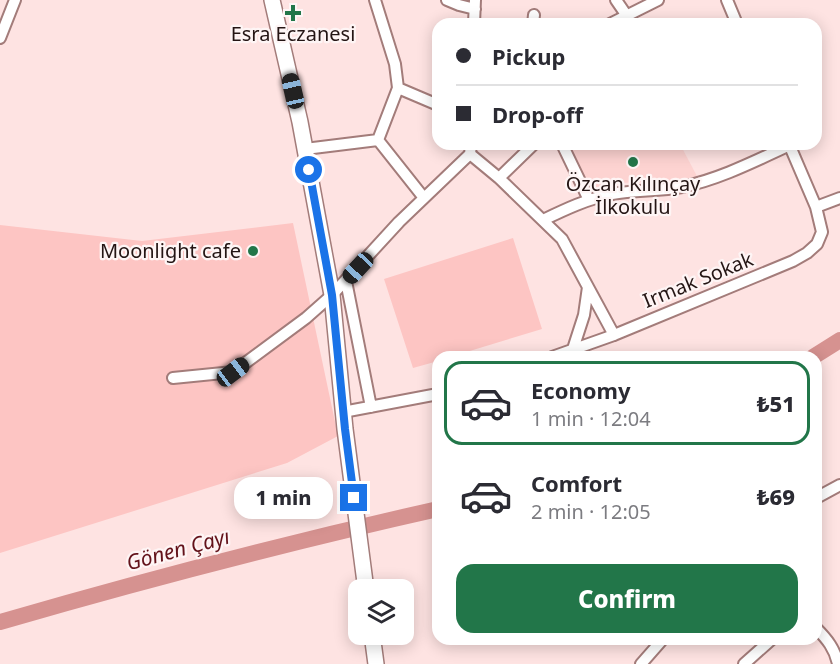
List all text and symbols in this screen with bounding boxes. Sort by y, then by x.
marker: Esra Eczanesi [286,6,300,20]
place label: Esra Eczanesi [231,20,355,47]
text: Pickup [492,41,565,71]
car [280,71,306,111]
text: Drop-off [492,99,583,129]
marker: Özcan Kılınçay İlkokulu [626,155,640,169]
route start [295,156,322,183]
place label: Özcan Kılınçay İlkokulu [566,170,701,220]
place label: Moonlight cafe [100,237,241,264]
marker: Moonlight cafe [246,244,260,258]
street label: Irmak Sokak [639,245,757,314]
car [339,249,377,287]
car [213,354,253,390]
text: Economy [531,375,630,405]
icon: car [459,376,513,430]
text: ₺51 [757,388,795,418]
text: 1 min · 12:04 [531,405,651,432]
text: Comfort [531,468,622,498]
icon: car [459,469,513,523]
callout: 1 min [234,477,333,519]
text: ₺69 [757,481,795,511]
text: 1 min [256,484,311,511]
route end [340,484,367,511]
text: 2 min · 12:05 [531,498,651,525]
water label: Gönen Çayı [123,522,232,576]
button: Confirm [456,564,798,633]
map controls [348,579,414,645]
button: layers [348,579,414,645]

